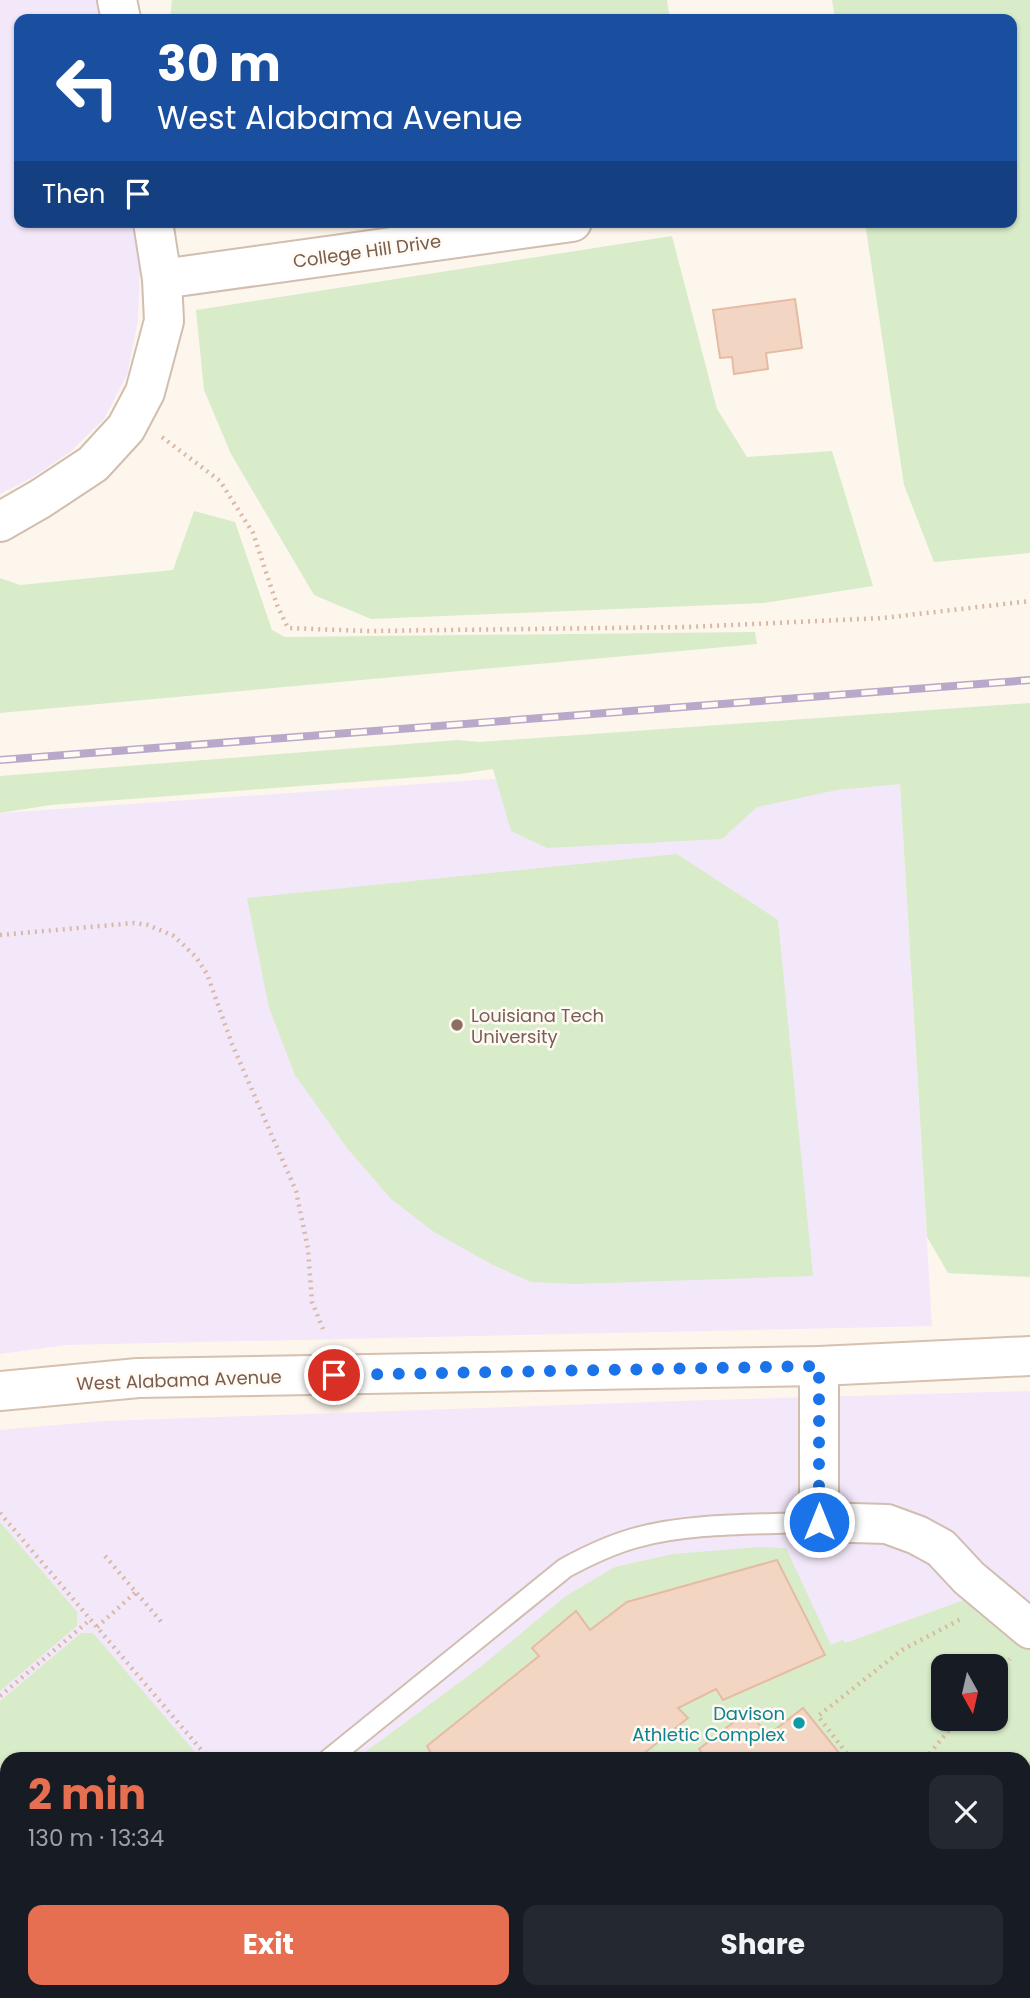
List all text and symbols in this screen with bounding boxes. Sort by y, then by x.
text: 30 m [157,30,281,98]
icon: left [42,42,133,133]
text: West Alabama Avenue [157,95,523,140]
icon: arrive [119,175,157,213]
text: Then [42,176,105,212]
street label: College Hill Drive [291,228,443,274]
place label: Louisiana Tech University [471,1003,604,1049]
marker: Louisiana Tech University [449,1017,465,1033]
pin [304,1345,364,1405]
icon: arrive [315,1356,353,1394]
street label: West Alabama Avenue [76,1364,282,1396]
position arrow [782,1485,856,1559]
north arrow [931,1654,1008,1731]
map controls [931,1654,1008,1731]
place label: Davison Athletic Complex [632,1701,785,1747]
marker: Davison Athletic Complex [791,1715,807,1731]
text: 2 min [28,1765,146,1824]
button: close [929,1775,1003,1849]
text: 130 m · 13:34 [28,1822,164,1854]
button: Exit [28,1905,509,1985]
button: Share [523,1905,1003,1985]

